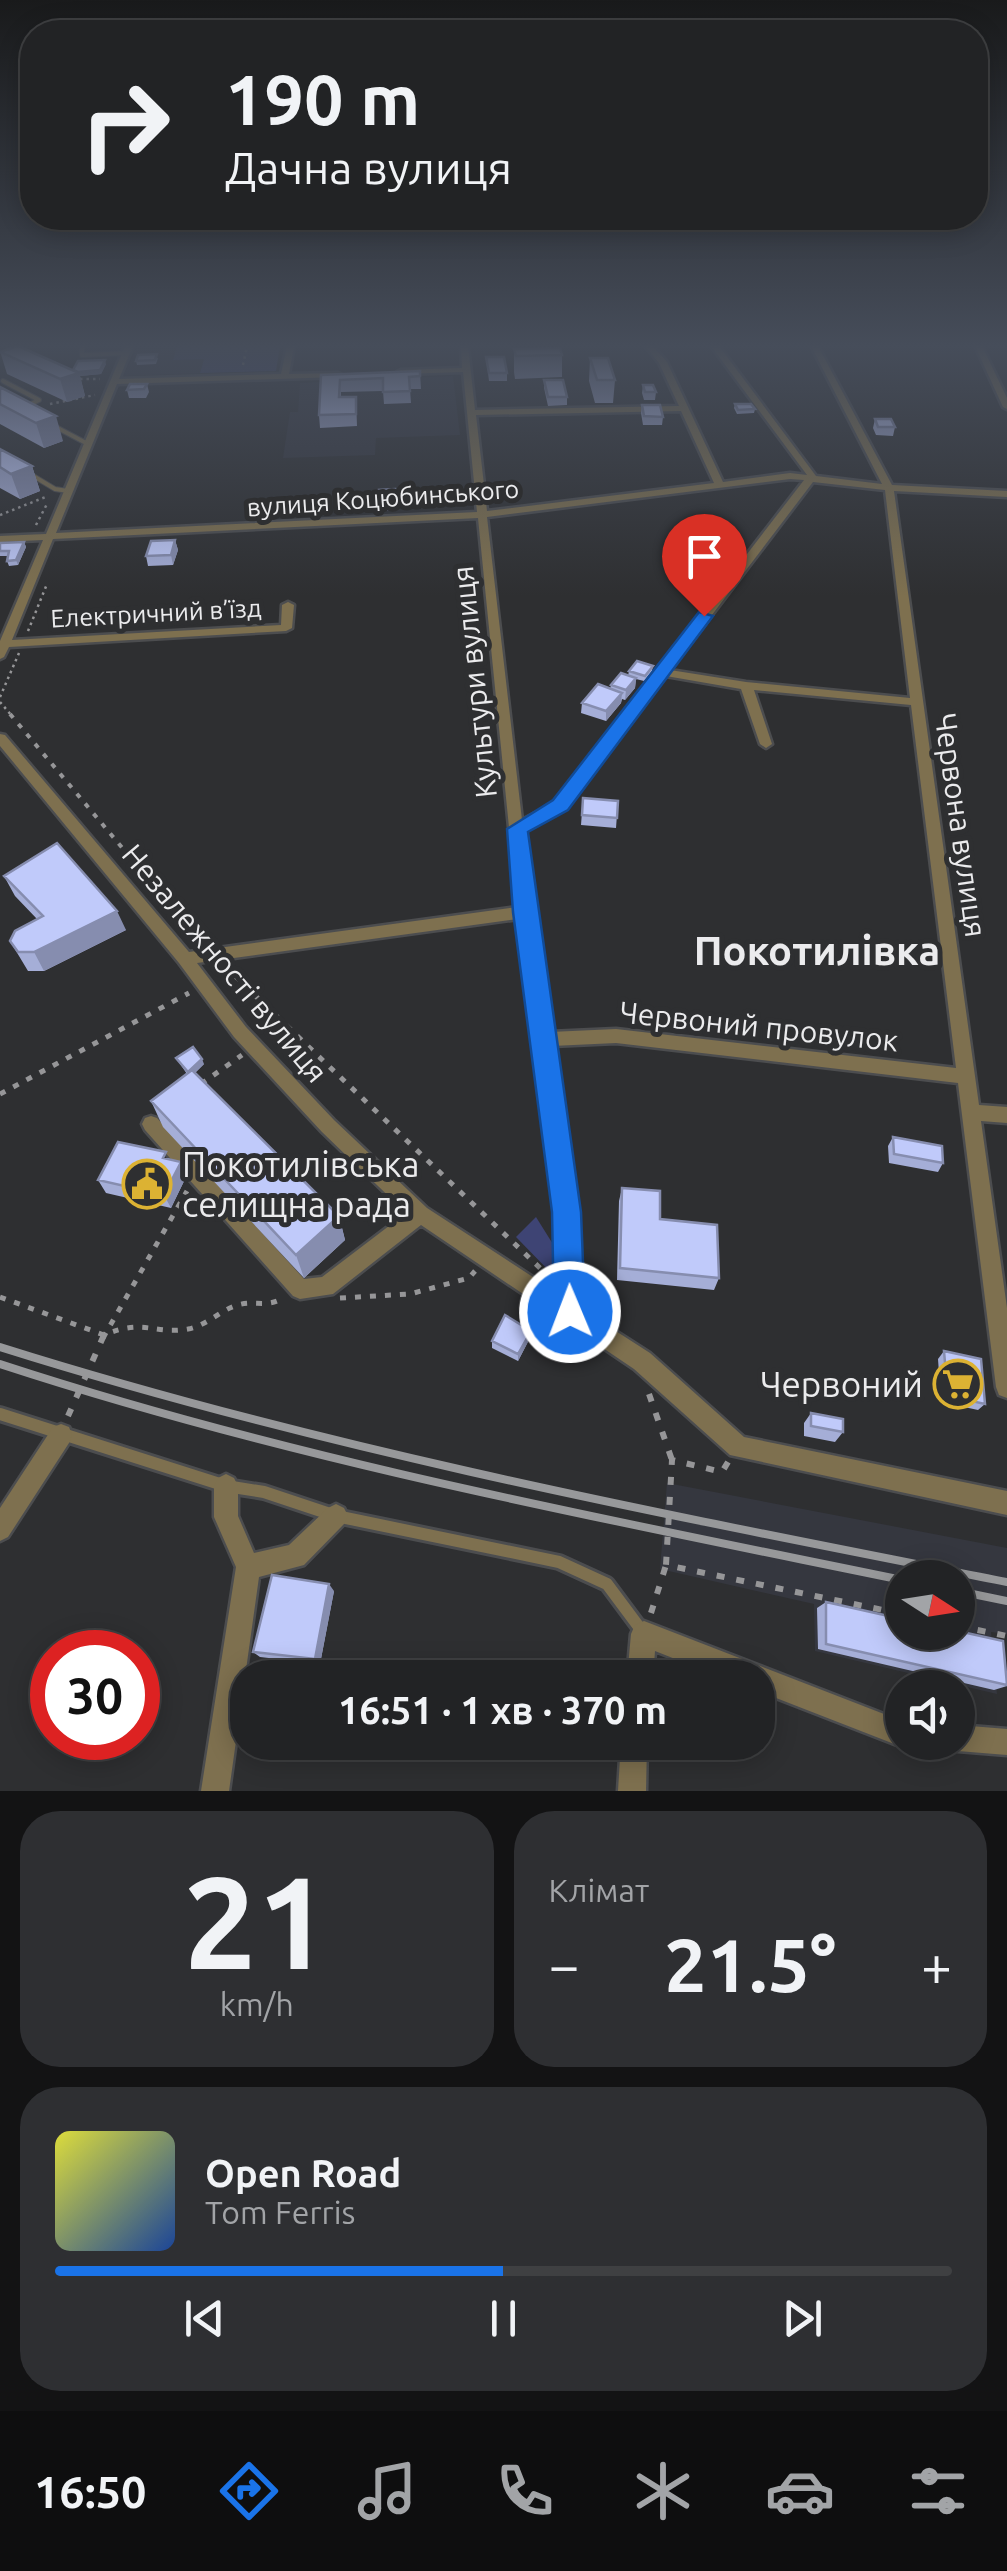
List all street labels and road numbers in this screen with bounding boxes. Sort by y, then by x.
street label: вулиця Коцюбинського [246,475,520,521]
street label: Культури вулиця [445,564,503,800]
street label: Електричний в’їзд [50,593,262,633]
street label: Червона вулиця [928,711,994,939]
street label: Незалежності вулиця [116,837,334,1089]
street label: Червоний провулок [618,994,900,1058]

